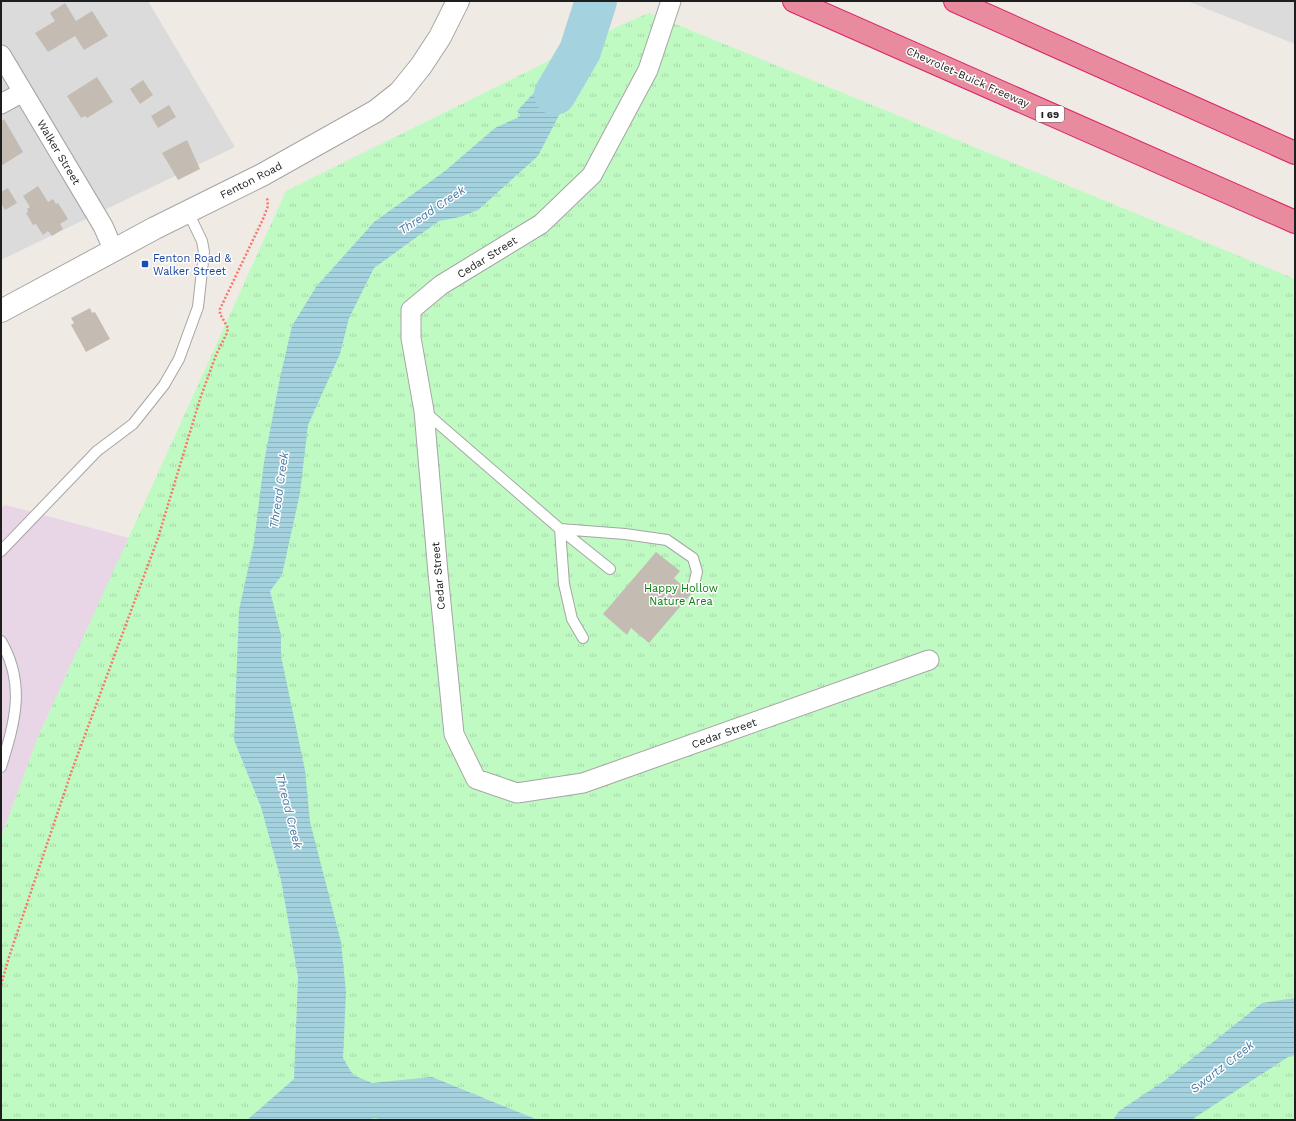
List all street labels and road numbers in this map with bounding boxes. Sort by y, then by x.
street label: Chevrolet-Buick Freeway [904,44,1032,111]
road number: I 69 [1036,106,1064,122]
street label: Walker Street [34,118,83,187]
street label: Fenton Road [218,159,284,202]
street label: Cedar Street [455,234,520,281]
street label: Cedar Street [429,541,448,610]
street label: Cedar Street [690,716,759,751]

